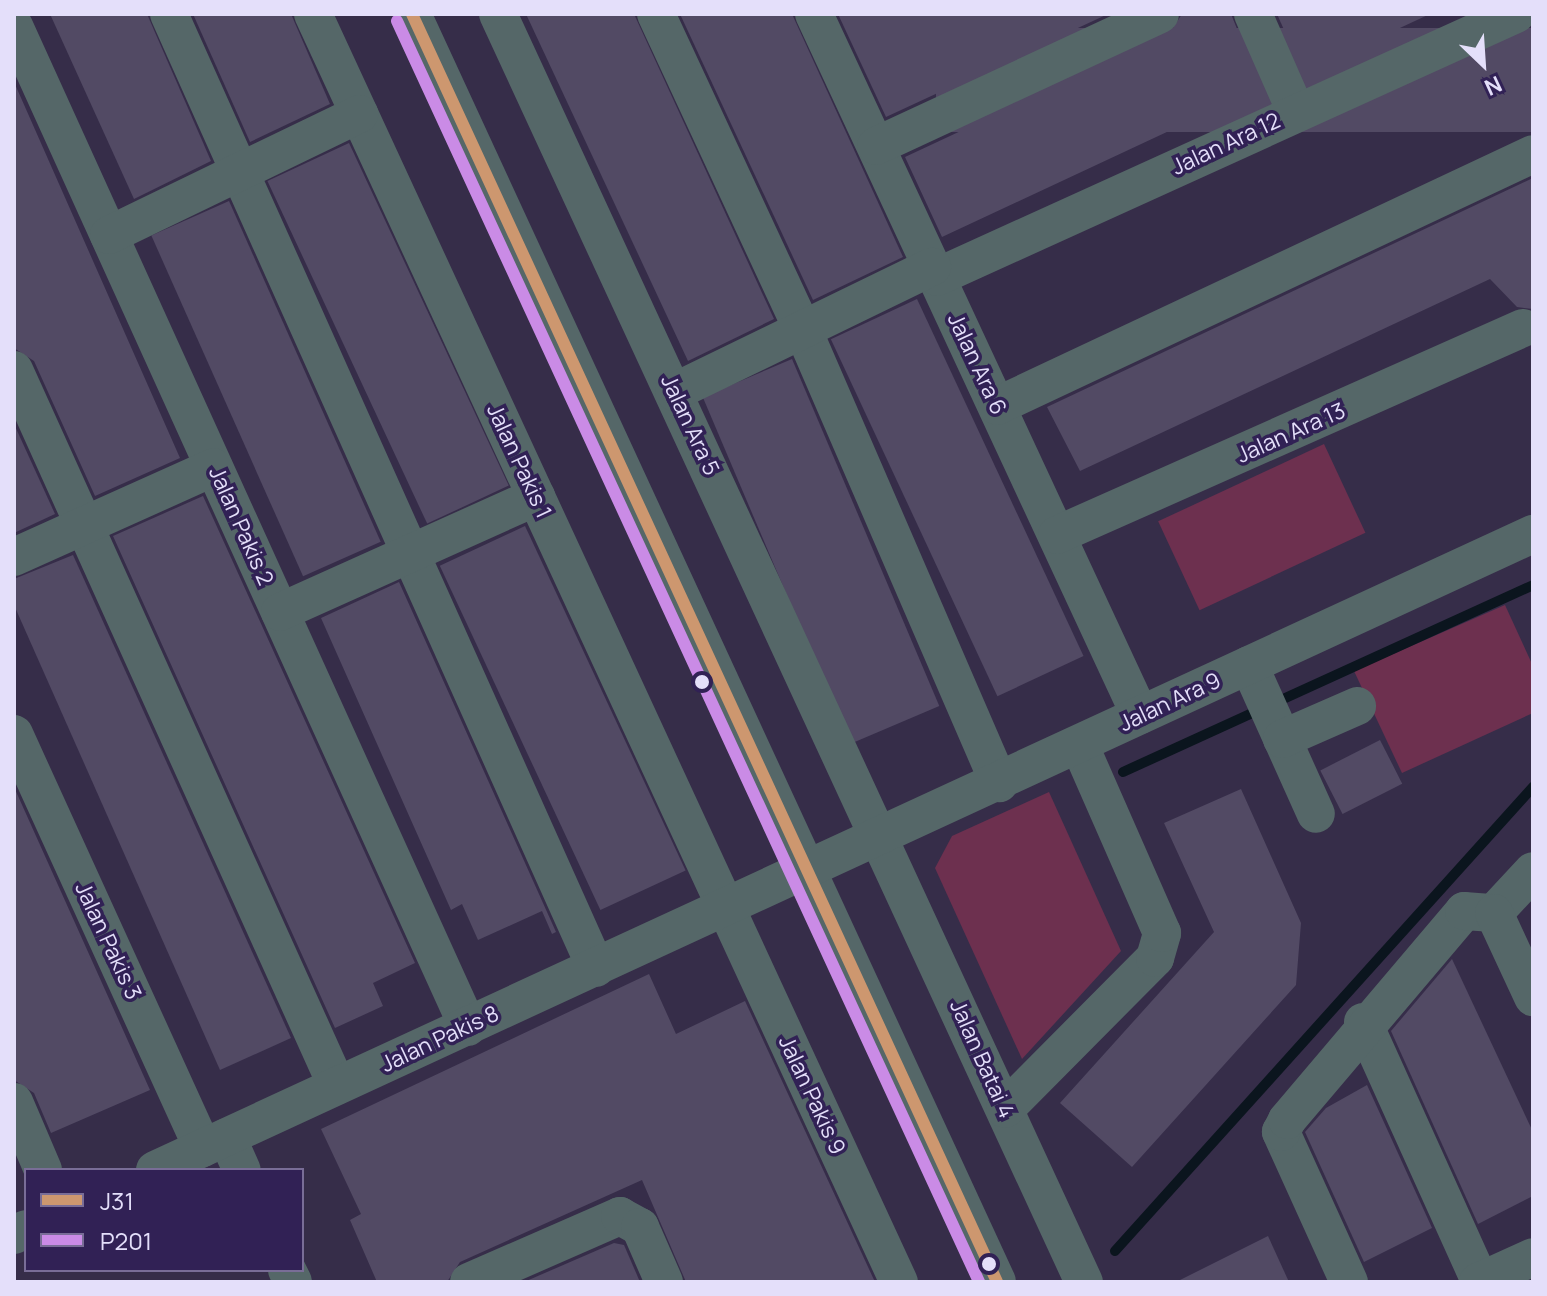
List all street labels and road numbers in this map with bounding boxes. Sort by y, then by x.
street label: Jalan Ara 12 [1168,107,1284,181]
street label: Jalan Ara 6 [942,309,1012,419]
street label: Jalan Ara 5 [655,370,725,480]
street label: Jalan Ara 13 [1233,397,1349,469]
street label: Jalan Pakis 1 [481,400,557,522]
street label: Jalan Pakis 2 [203,463,279,589]
street label: Jalan Ara 9 [1115,667,1225,737]
street label: Jalan Pakis 3 [69,878,147,1004]
street label: Jalan Batai 4 [944,996,1020,1122]
street label: Jalan Pakis 8 [377,1000,503,1078]
street label: Jalan Pakis 9 [773,1031,851,1159]

